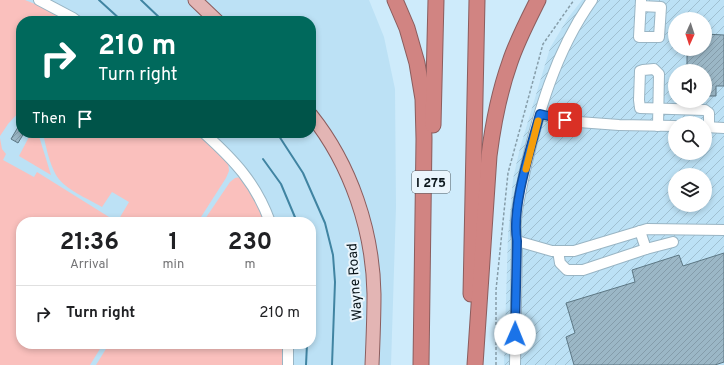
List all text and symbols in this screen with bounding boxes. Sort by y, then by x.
north arrow [668,12,712,56]
map controls [668,12,712,212]
text: 210 m [98,29,176,65]
icon: right [32,32,84,84]
text: Turn right [98,64,178,87]
button: sound [668,64,712,108]
pin [548,103,582,137]
icon: arrive [74,108,96,130]
icon: arrive [554,109,576,131]
text: Then [32,110,66,129]
button: search [668,116,712,160]
button: layers [668,168,712,212]
road number: I 275 [412,171,450,193]
text: 21:36 [60,228,119,258]
text: 1 [169,228,178,258]
text: 230 [228,228,272,258]
street label: Wayne Road [344,243,367,321]
text: Arrival [70,257,109,273]
text: min [163,257,184,273]
text: m [245,257,256,273]
icon: right [32,303,54,325]
text: Turn right [66,304,135,323]
text: 210 m [259,304,300,323]
position arrow [494,313,536,355]

